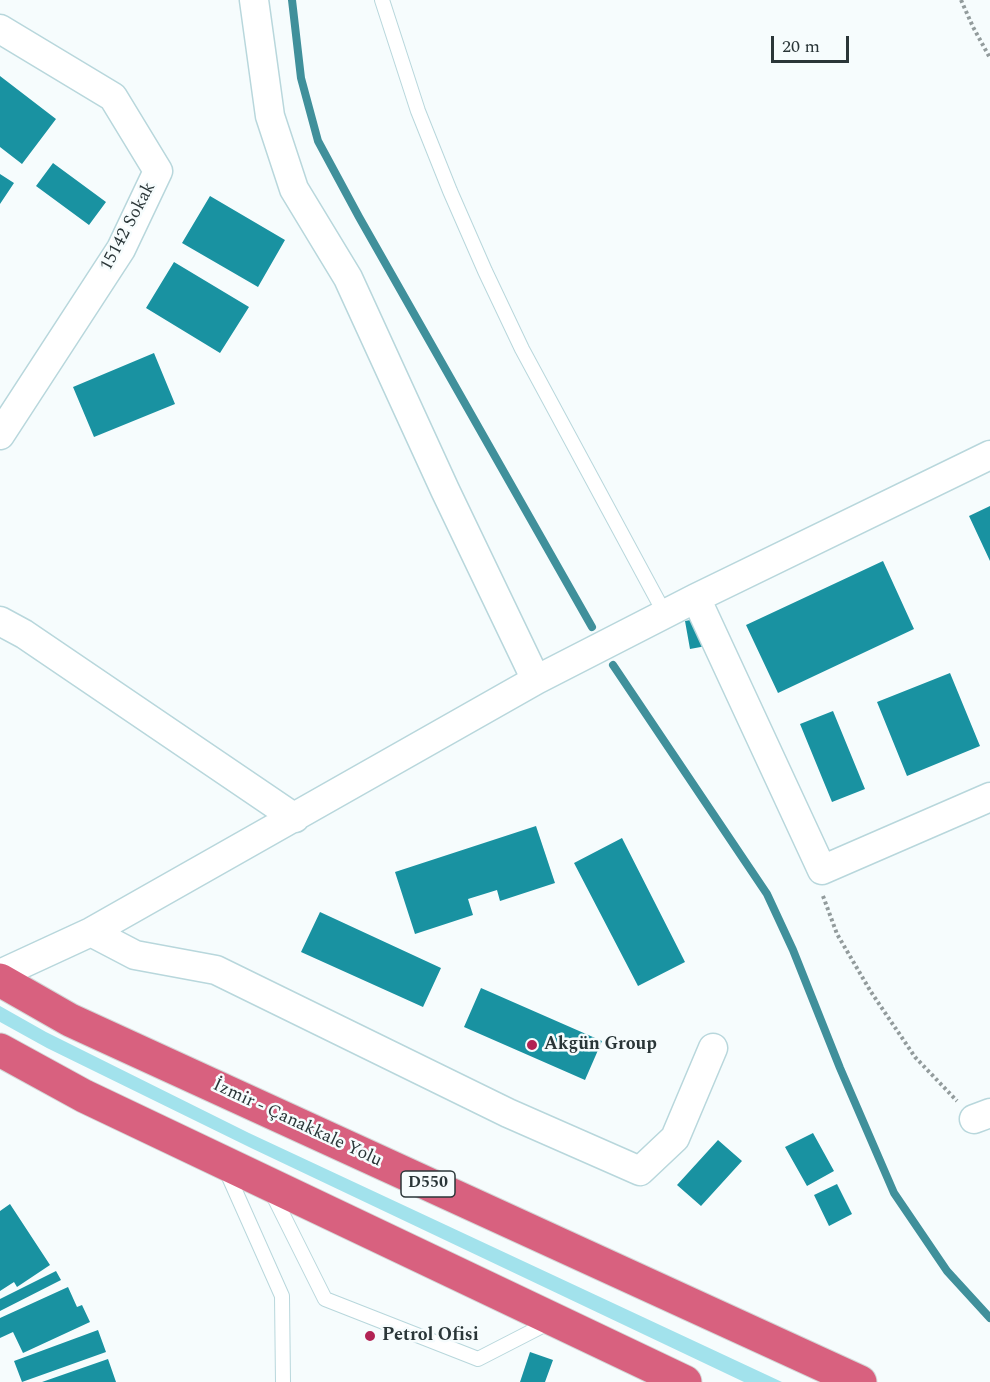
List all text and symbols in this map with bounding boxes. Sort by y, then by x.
scale bar [774,24,852,62]
text: 20 m [782,33,820,60]
street label: 15142 Sokak [97,179,161,275]
place label: Akgün Group [544,1034,657,1056]
marker: Akgün Group [525,1038,539,1052]
street label: İzmir - Çanakkale Yolu [209,1075,385,1173]
road number: D550 [401,1171,455,1197]
place label: Petrol Ofisi [382,1325,479,1347]
marker: Petrol Ofisi [363,1329,377,1343]

